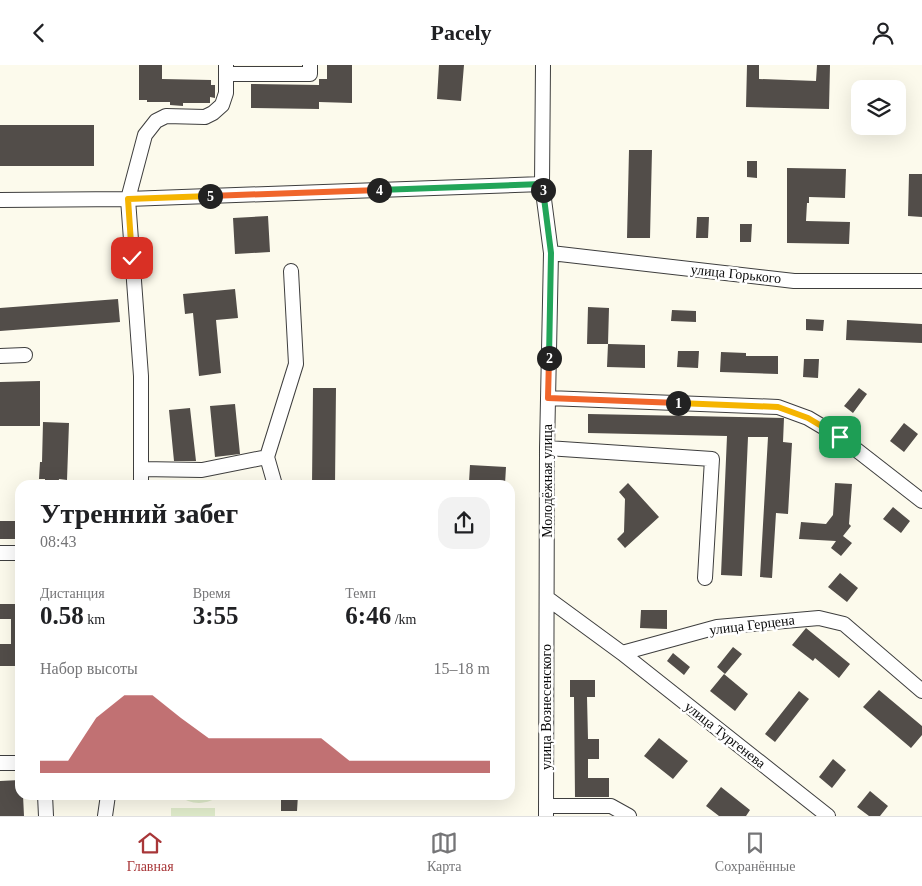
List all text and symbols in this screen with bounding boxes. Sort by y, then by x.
icon: back [25,19,53,47]
icon: person [869,19,897,47]
text: Pacely [430,20,492,45]
map controls [851,80,906,135]
button: layers [851,80,906,135]
pin: 4 [366,177,392,203]
pin: 3 [530,177,556,203]
pin: 5 [198,183,222,209]
text: 4 [376,183,383,198]
text: 3 [540,183,547,198]
text: 5 [207,189,214,204]
pin [111,237,153,279]
icon: check [118,244,146,272]
street label: улица Горького [690,262,782,286]
pin: 2 [536,345,562,371]
text: 2 [546,351,553,366]
pin: 1 [666,391,690,415]
text: 1 [675,396,682,411]
pin [819,416,861,458]
street label: Молодёжная улица [540,423,555,538]
icon: arrive [826,423,854,451]
button: share [438,497,490,549]
text: Утренний забег [40,498,238,529]
text: 08:43 [40,533,76,550]
text: Дистанция [40,586,105,601]
text: Время [193,586,231,601]
text: Темп [345,586,376,601]
text: 0.58 [40,602,84,629]
text: 3:55 [193,602,238,629]
text: 6:46 [345,602,391,629]
text: km [84,612,105,627]
text: /km [391,612,416,627]
street label: улица Герцена [709,612,796,638]
street label: улица Вознесенского [539,644,554,770]
text: Набор высоты [40,660,138,677]
text: 15–18 m [434,660,490,677]
street label: улица Тургенева [682,699,769,772]
tab: Главная [127,829,174,875]
tab: Карта [427,829,462,875]
tab: Сохранённые [715,829,795,875]

